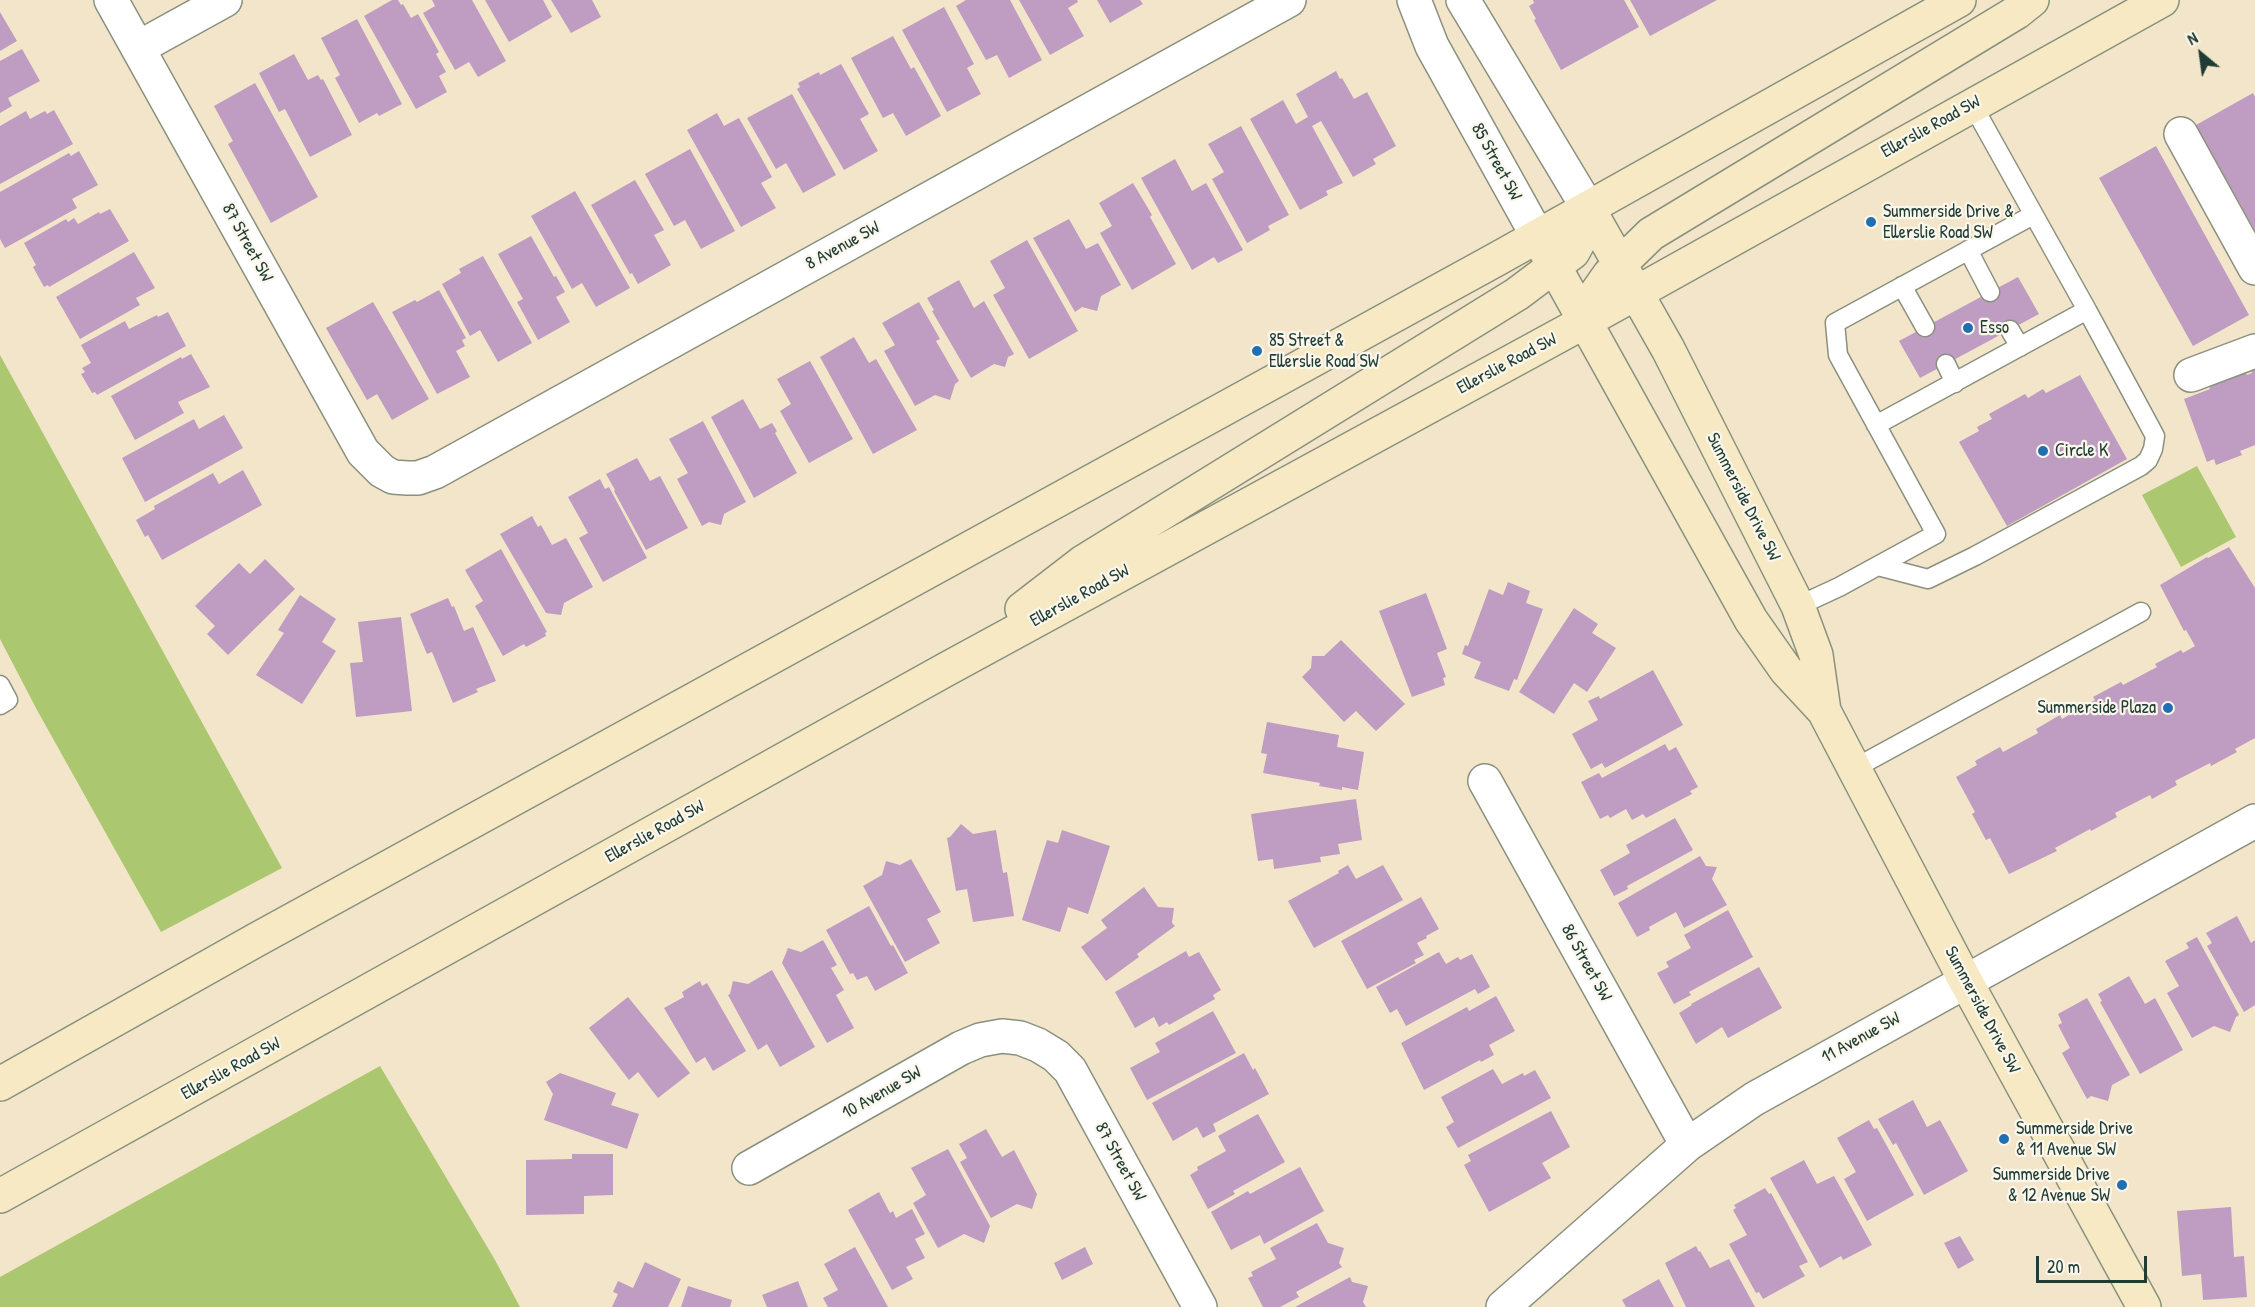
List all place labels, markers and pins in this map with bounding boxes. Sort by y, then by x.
place label: Summerside Drive & Ellerslie Road SW [1883,201,2014,244]
marker: Summerside Drive & Ellerslie Road SW [1864,215,1878,229]
place label: Esso [1980,317,2009,339]
marker: Esso [1961,321,1975,335]
place label: 85 Street & Ellerslie Road SW [1269,330,1379,372]
marker: 85 Street & Ellerslie Road SW [1250,344,1264,358]
place label: Circle K [2055,440,2108,462]
marker: Circle K [2036,444,2050,458]
place label: Summerside Plaza [2037,697,2156,719]
marker: Summerside Plaza [2161,701,2175,715]
place label: Summerside Drive & 11 Avenue SW [2016,1118,2133,1160]
marker: Summerside Drive & 11 Avenue SW [1997,1132,2011,1146]
place label: Summerside Drive & 12 Avenue SW [1993,1164,2110,1206]
marker: Summerside Drive & 12 Avenue SW [2115,1178,2129,1192]

